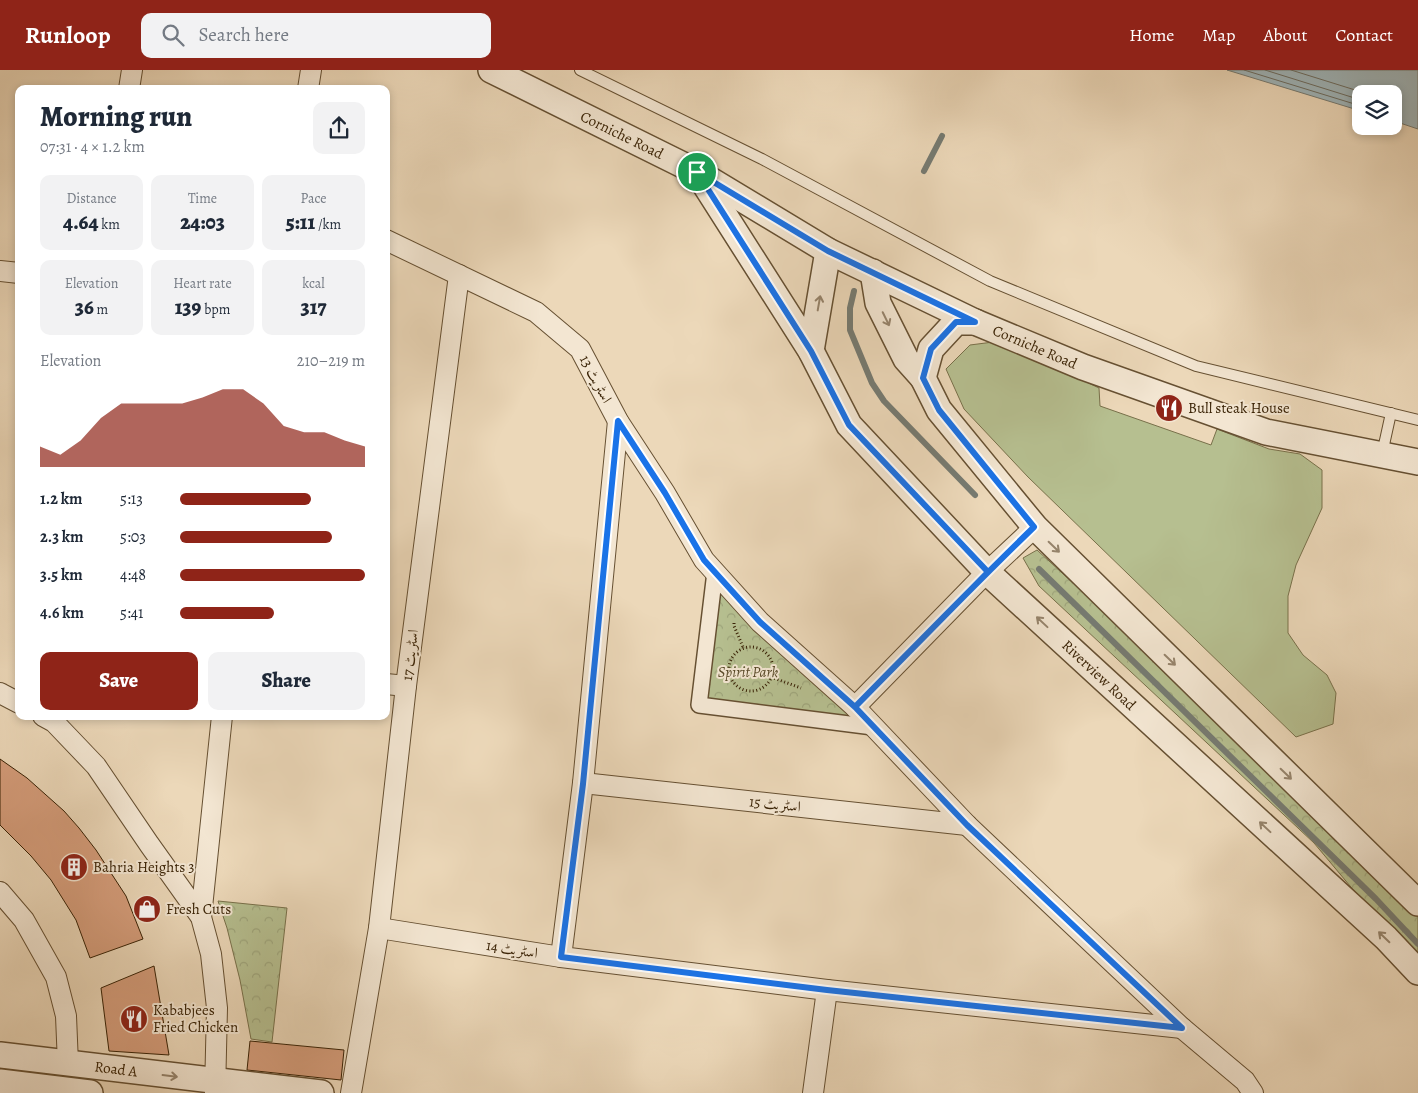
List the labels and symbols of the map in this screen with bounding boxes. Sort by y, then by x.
street label: Corniche Road [577,106,668,164]
pin [676,151,718,193]
one-way arrow [815,296,825,312]
one-way arrow [882,311,891,326]
street label: Corniche Road [990,320,1081,374]
street label: اسٹریٹ 13 [575,352,617,406]
restaurant icon: Bull steak House [1154,393,1184,423]
place label: Bull steak House [1188,398,1290,418]
one-way arrow [1048,540,1060,553]
one-way arrow [1035,616,1048,628]
street label: اسٹریٹ 17 [397,628,423,682]
street label: Riverview Road [1058,635,1141,715]
one-way arrow [1164,654,1177,666]
park label: Spirit Park [718,662,779,682]
one-way arrow [1280,768,1293,780]
street label: اسٹریٹ 15 [748,791,802,817]
one-way arrow [1258,821,1271,833]
building icon: Bahria Heights 3 [59,852,89,882]
place label: Bahria Heights 3 [93,857,195,877]
shop icon: Fresh Cuts [132,894,162,924]
place label: Fresh Cuts [166,899,231,919]
one-way arrow [1378,931,1391,943]
street label: اسٹریٹ 14 [485,935,539,963]
place label: Kababjees Fried Chicken [153,1000,238,1037]
restaurant icon: Kababjees Fried Chicken [119,1004,149,1034]
street label: Road A [93,1056,139,1082]
one-way arrow [162,1071,178,1081]

